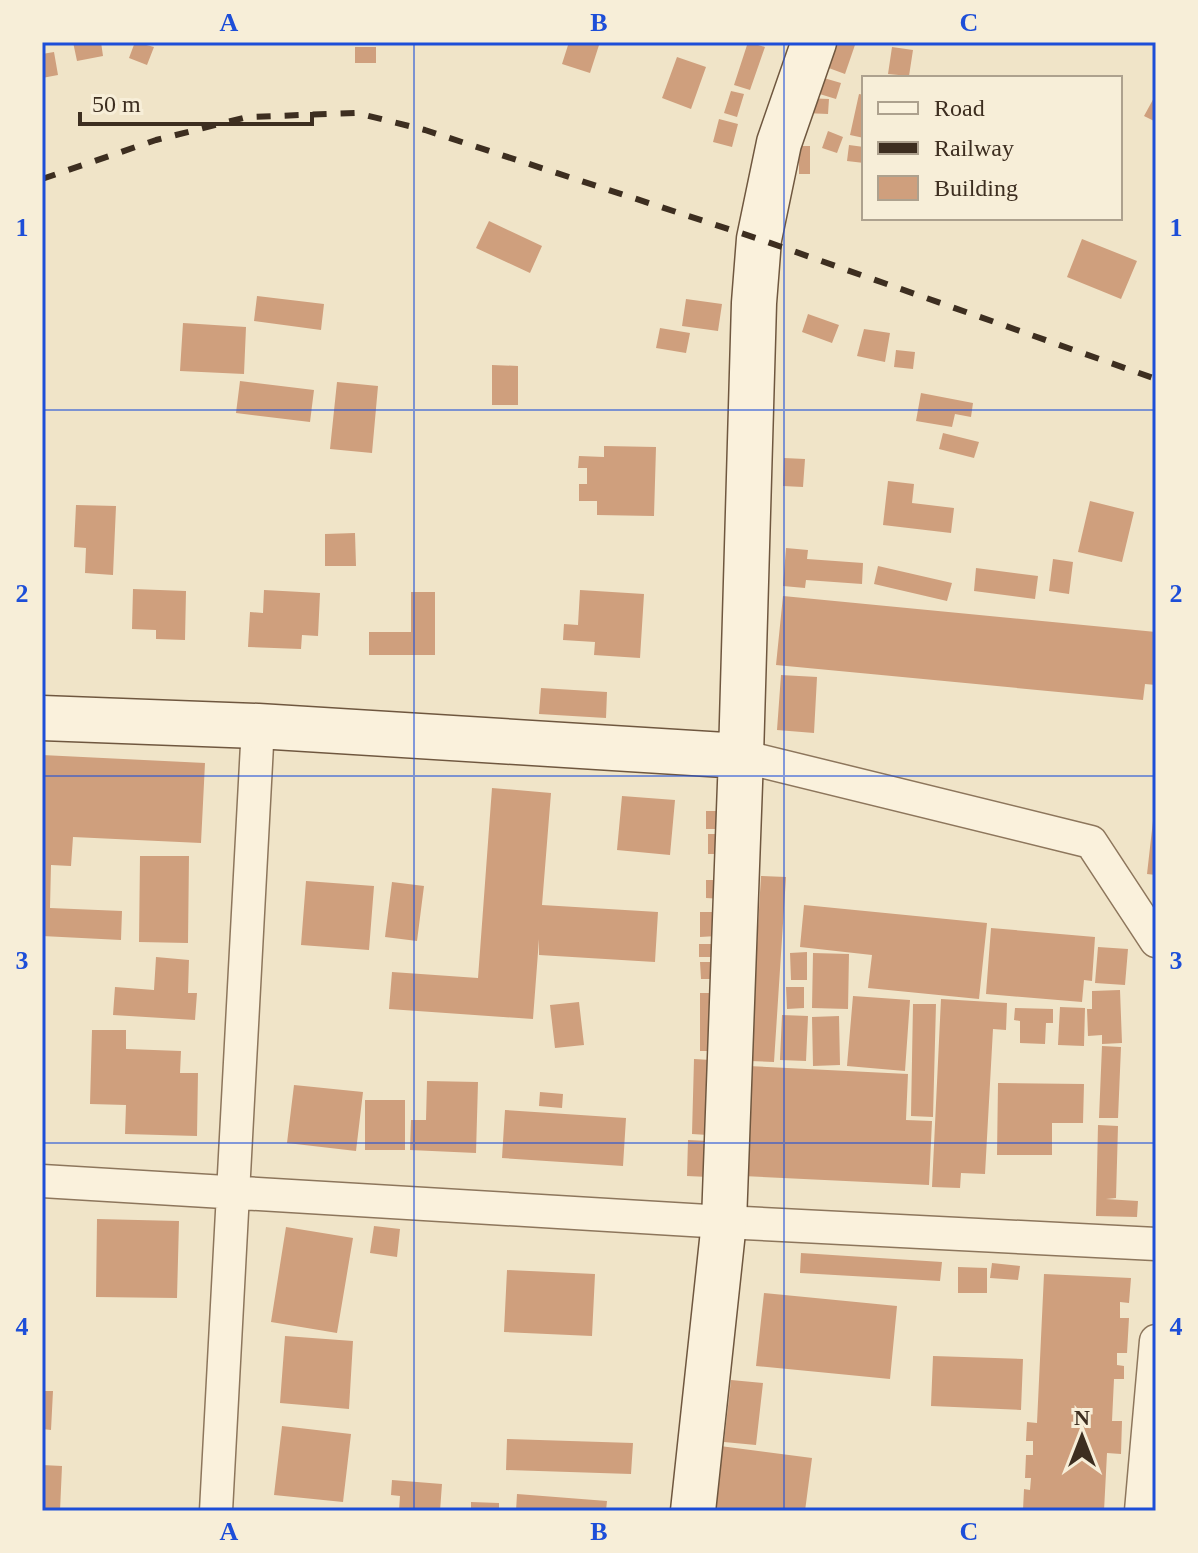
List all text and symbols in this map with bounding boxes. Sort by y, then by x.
text: A [220,8,239,37]
text: B [590,8,608,37]
text: C [960,8,978,37]
scale bar [80,76,312,126]
legend [862,76,1122,220]
text: 50 m [92,91,141,117]
text: Road [934,95,985,121]
text: Railway [934,135,1014,161]
text: Building [934,175,1018,201]
text: 1 [16,213,29,242]
text: 1 [1170,213,1183,242]
text: 2 [16,579,29,608]
text: 2 [1170,579,1183,608]
text: 3 [16,946,29,975]
text: 3 [1170,946,1183,975]
text: 4 [16,1312,29,1341]
text: 4 [1170,1312,1183,1341]
north arrow [1042,1397,1122,1477]
text: N [1074,1405,1090,1430]
text: A [220,1517,239,1546]
text: B [590,1517,608,1546]
text: C [960,1517,978,1546]

